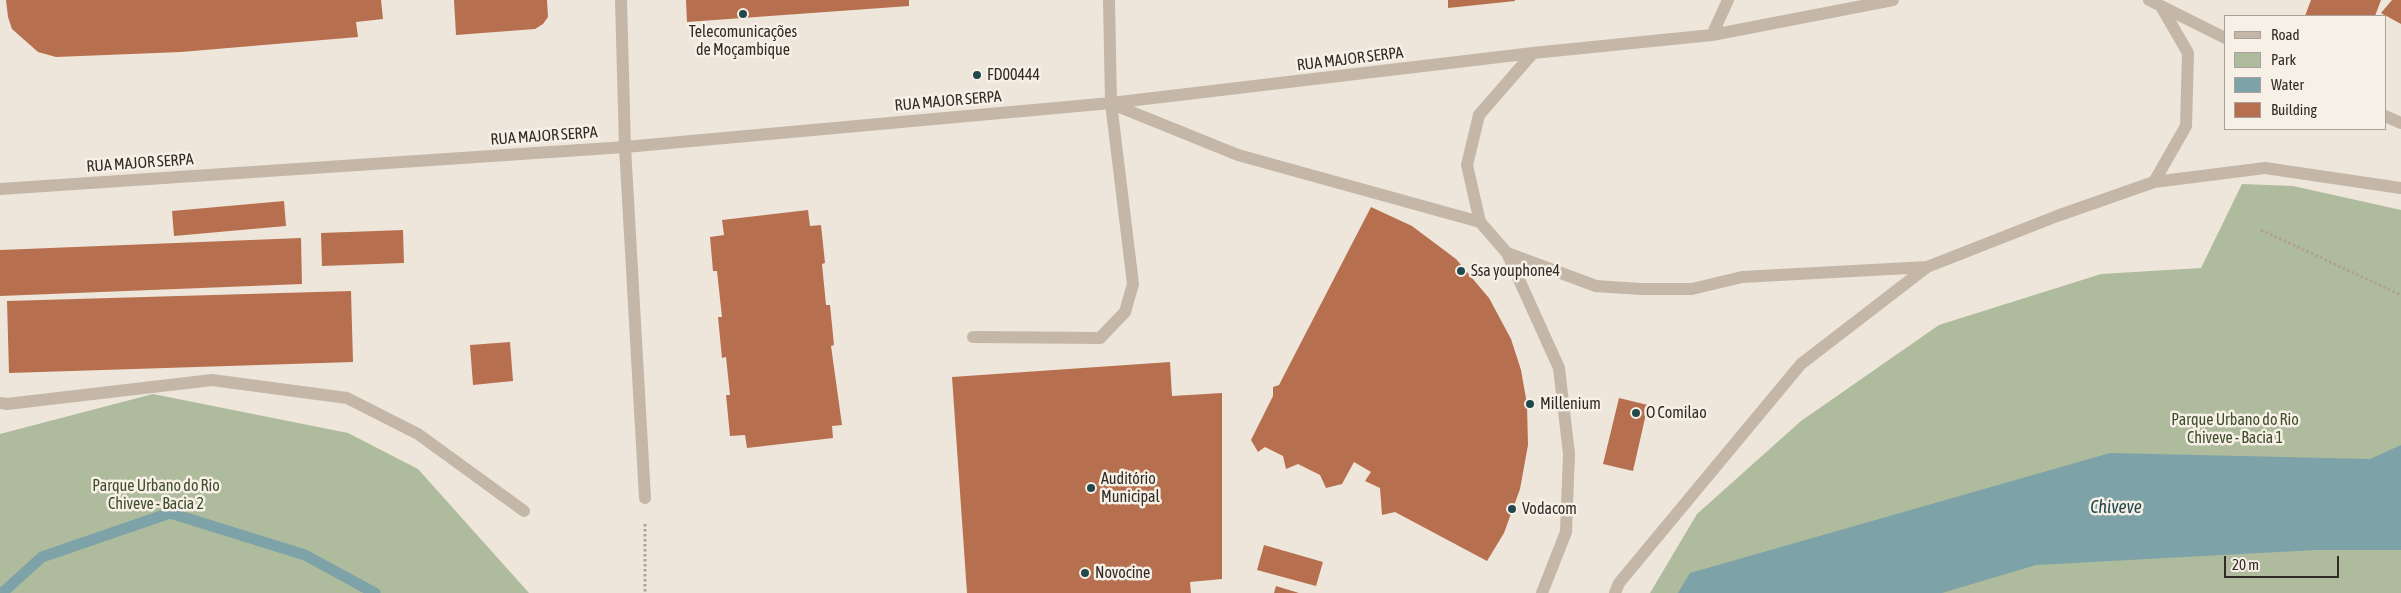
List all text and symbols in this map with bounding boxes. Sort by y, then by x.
marker: Telecomunicações de Moçambique [737,8,749,20]
legend [2224,15,2386,130]
place label: Telecomunicações de Moçambique [689,22,797,60]
text: Road [2271,26,2300,43]
street label: RUA MAJOR SERPA [1296,43,1404,75]
text: Park [2271,51,2296,68]
place label: FD00444 [987,65,1040,85]
marker: FD00444 [971,69,983,81]
text: Water [2271,76,2304,93]
street label: RUA MAJOR SERPA [894,87,1002,115]
text: Building [2271,101,2317,118]
street label: RUA MAJOR SERPA [490,123,598,149]
street label: RUA MAJOR SERPA [86,150,194,176]
place label: Ssa youphone4 [1471,261,1560,281]
marker: Ssa youphone4 [1455,265,1467,277]
place label: Millenium [1540,394,1601,414]
marker: Millenium [1524,398,1536,410]
place label: O Comilao [1646,403,1707,423]
marker: O Comilao [1630,407,1642,419]
park label: Parque Urbano do Rio Chiveve - Bacia 1 [2171,410,2299,448]
place label: Auditório Municipal [1101,469,1160,507]
park label: Parque Urbano do Rio Chiveve - Bacia 2 [92,476,220,514]
marker: Auditório Municipal [1085,482,1097,494]
water label: Chiveve [2090,496,2142,518]
place label: Vodacom [1522,499,1577,519]
marker: Vodacom [1506,503,1518,515]
scale bar [2226,546,2341,578]
text: 20 m [2232,556,2259,573]
place label: Novocine [1095,563,1150,583]
marker: Novocine [1079,567,1091,579]

